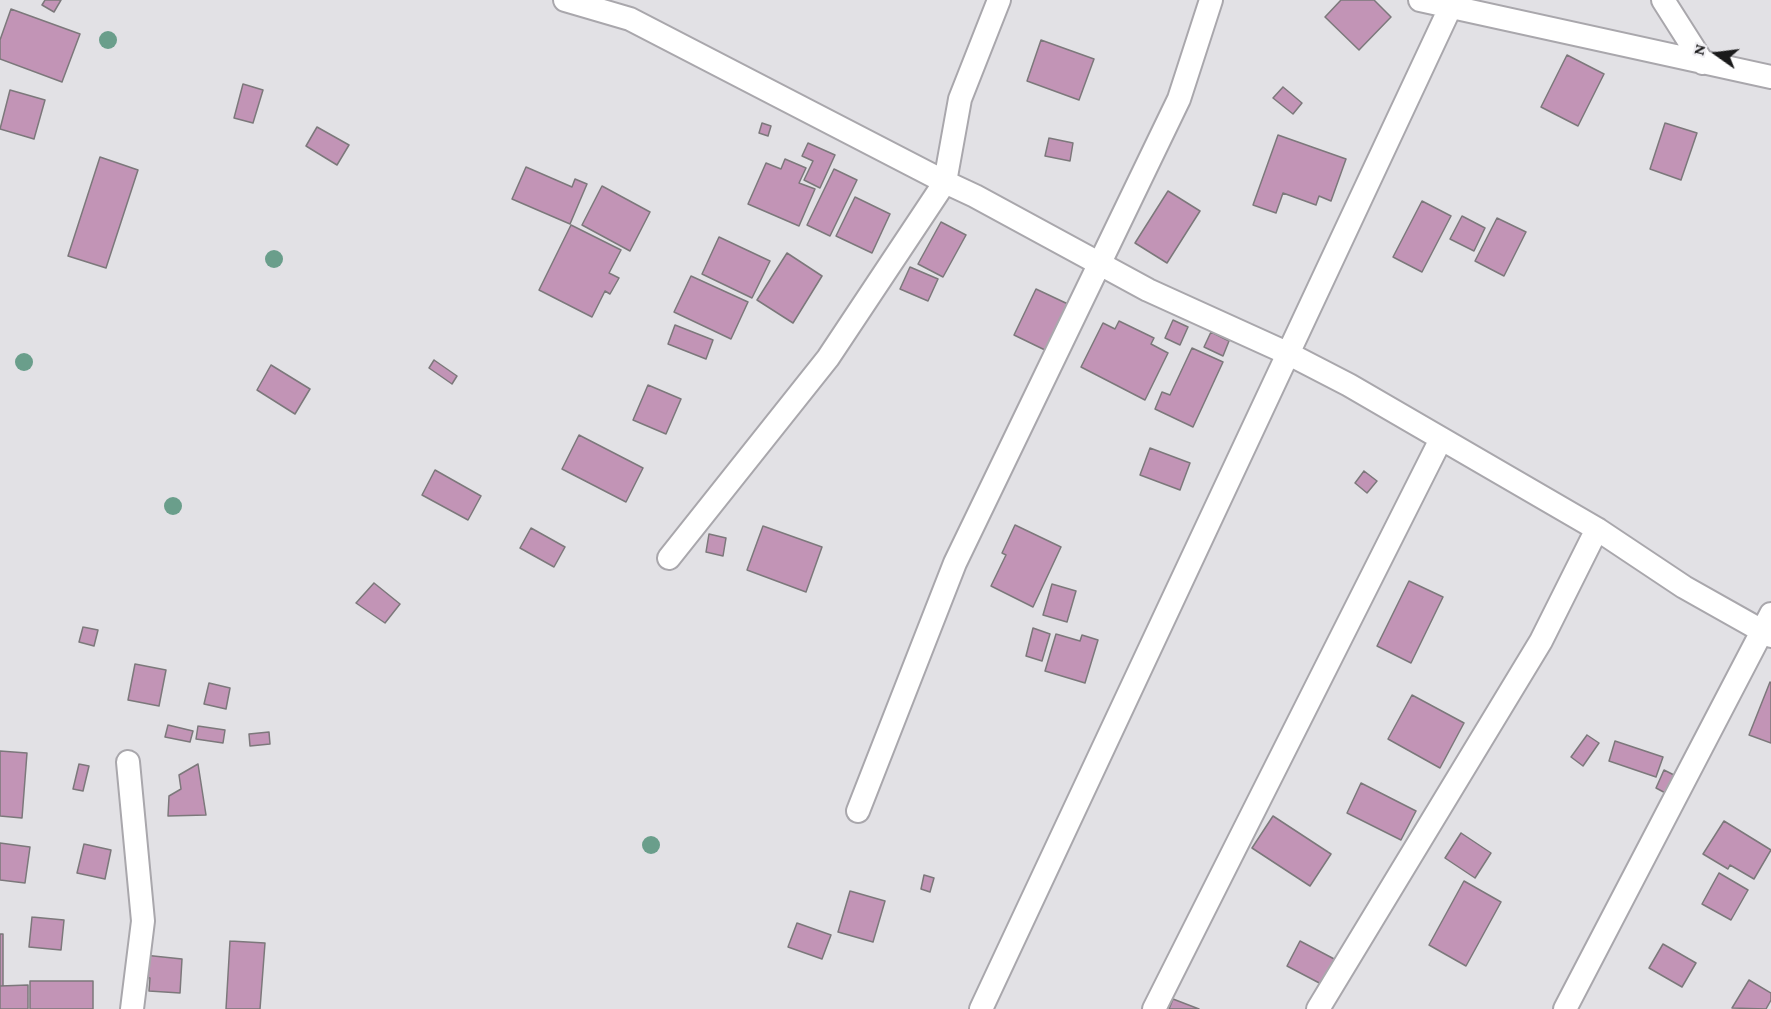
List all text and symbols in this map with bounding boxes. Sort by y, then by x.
north arrow [1687,24,1747,84]
text: N [1689,42,1709,57]

